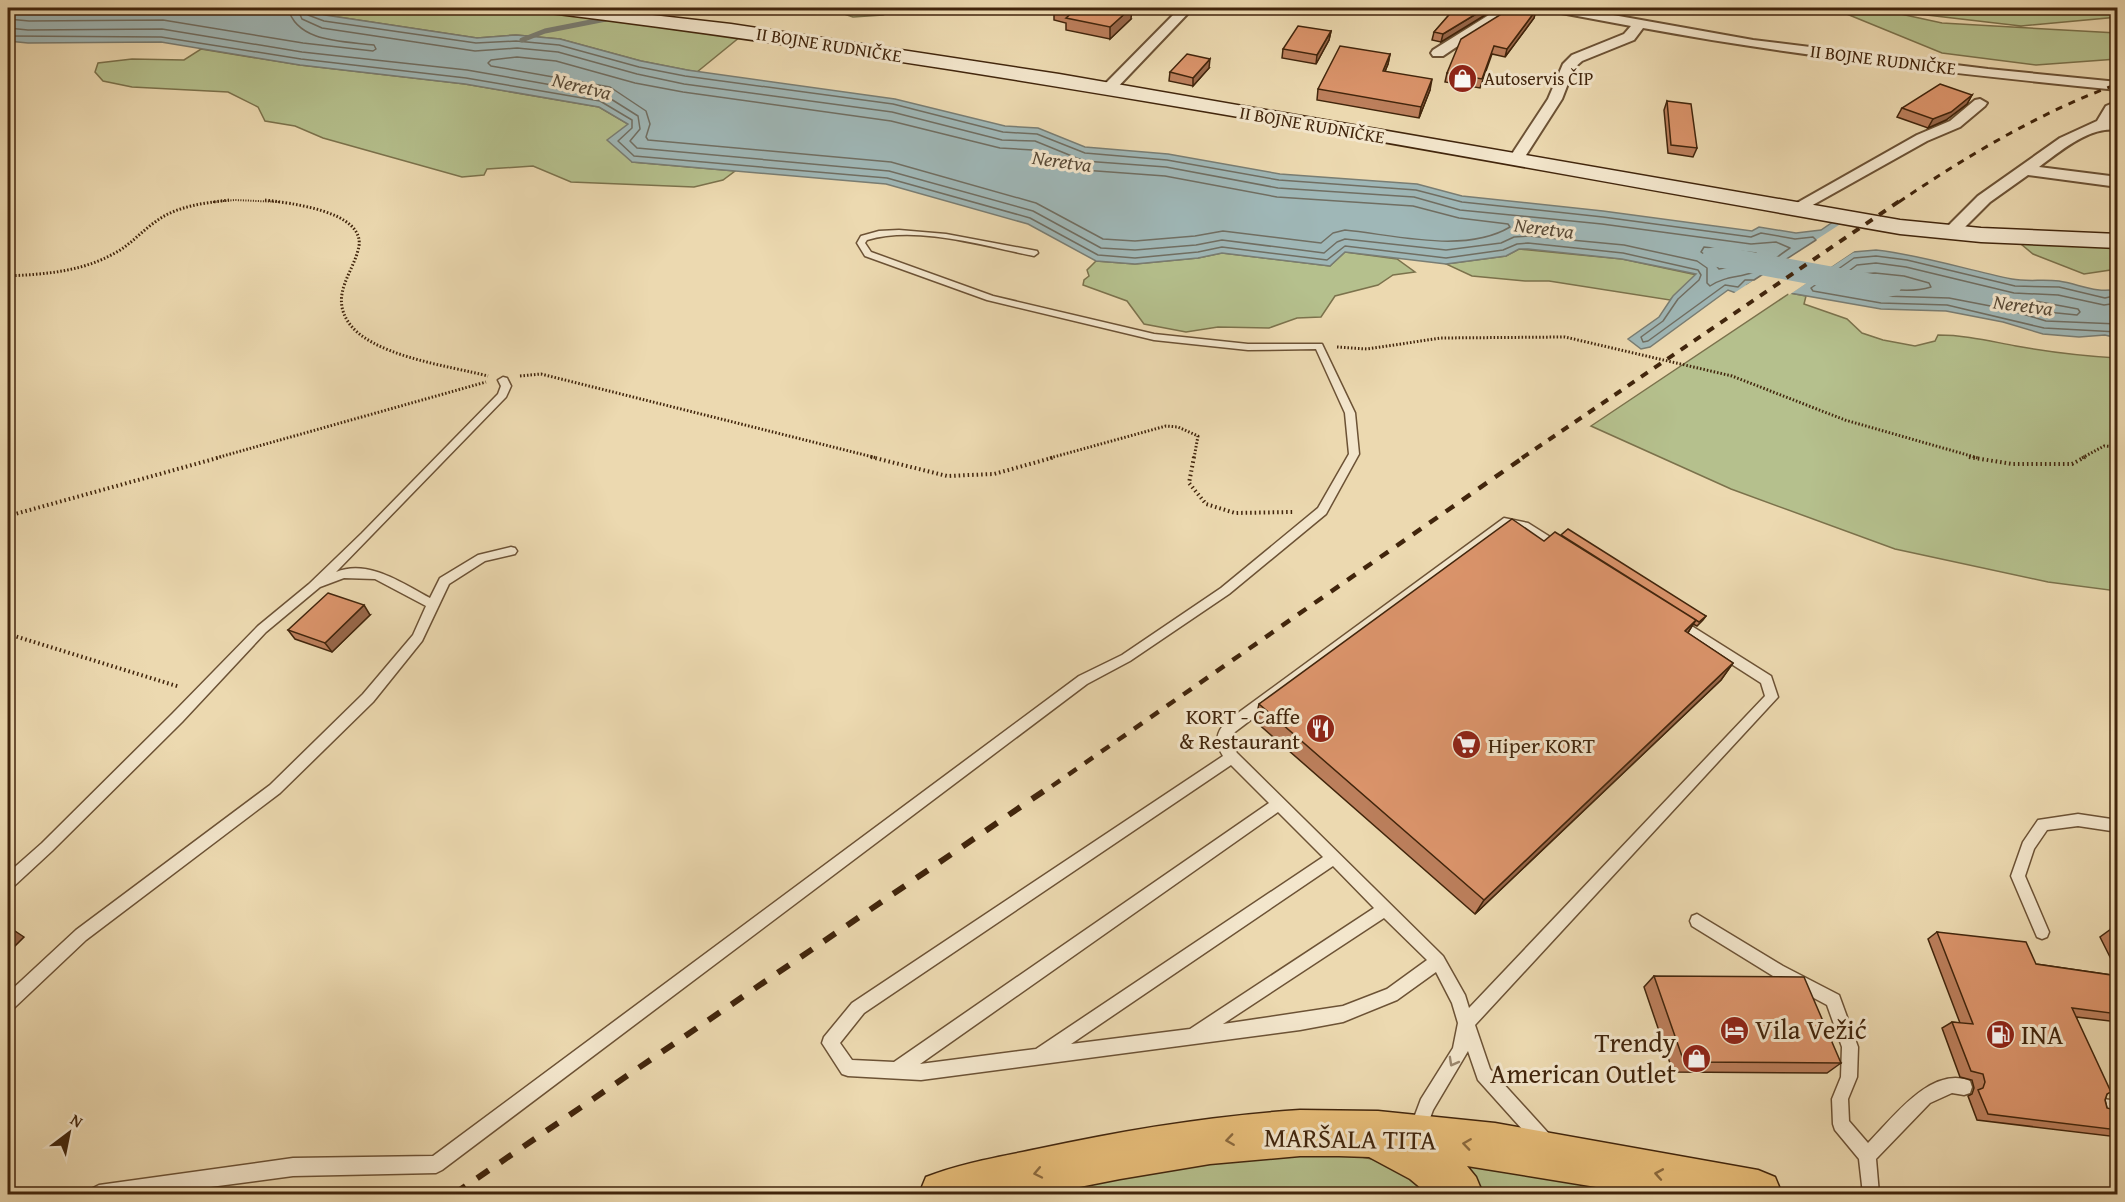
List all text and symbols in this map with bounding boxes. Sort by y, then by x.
street label: II BOJNE RUDNIČKE [755,20,904,69]
street label: II BOJNE RUDNIČKE [1809,37,1958,82]
shop icon: Autoservis ČIP [1447,63,1479,95]
water label: Neretva [549,64,615,107]
place label: Autoservis ČIP [1484,65,1593,92]
street label: II BOJNE RUDNIČKE [1238,98,1387,151]
water label: Neretva [1029,142,1094,179]
water label: Neretva [1512,209,1576,246]
water label: Neretva [1991,286,2055,323]
place label: KORT - Caffe & Restaurant [1179,700,1300,757]
restaurant icon: KORT - Caffe & Restaurant [1305,713,1337,745]
supermarket icon: Hiper KORT [1451,729,1483,761]
place label: Hiper KORT [1488,729,1595,761]
place label: Vila Vežić [1755,1009,1867,1049]
hotel icon: Vila Vežić [1718,1014,1750,1046]
place label: INA [2021,1014,2064,1054]
fuel station icon: INA [1984,1019,2016,1051]
place label: Trendy American Outlet [1490,1022,1677,1093]
shop icon: Trendy American Outlet [1681,1043,1713,1075]
one-way arrow [1449,1056,1460,1066]
north arrow [39,1103,99,1163]
text: N [66,1107,88,1133]
street label: MARŠALA TITA [1263,1116,1437,1160]
one-way arrow [1226,1133,1235,1145]
one-way arrow [1462,1138,1471,1150]
one-way arrow [1034,1165,1044,1178]
one-way arrow [1654,1169,1664,1181]

